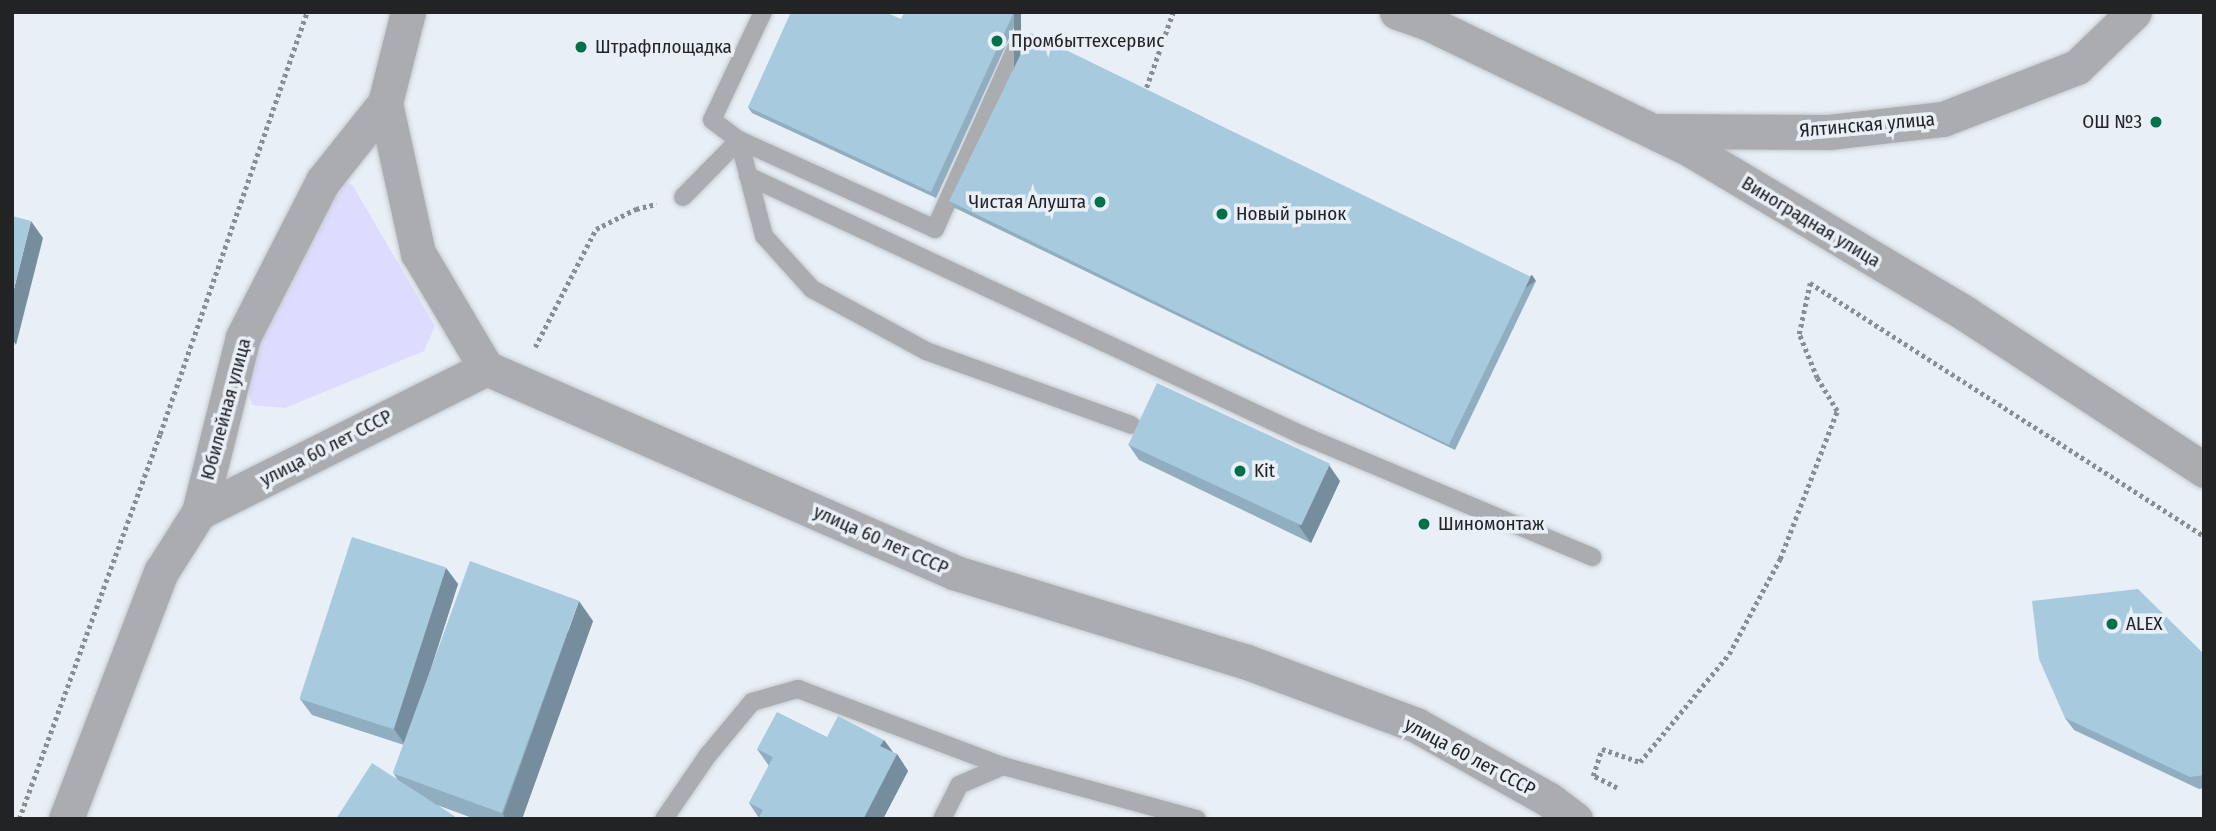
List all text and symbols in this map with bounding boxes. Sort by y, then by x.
place label: Промбыттехсервис [1011,30,1164,52]
marker: Промбыттехсервис [989,33,1005,49]
place label: Штрафплощадка [595,36,732,58]
marker: Штрафплощадка [573,39,589,55]
street label: Ялтинская улица [1798,108,1936,142]
place label: ОШ №3 [2082,111,2142,133]
marker: ОШ №3 [2148,114,2164,130]
street label: Виноградная улица [1737,172,1885,272]
place label: Чистая Алушта [969,191,1086,213]
marker: Чистая Алушта [1092,194,1108,210]
place label: Новый рынок [1236,203,1346,225]
marker: Новый рынок [1214,206,1230,222]
street label: Юбилейная улица [196,336,256,482]
street label: улица 60 лет СССР [256,405,396,491]
place label: Kit [1254,460,1275,482]
marker: Kit [1232,463,1248,479]
street label: улица 60 лет СССР [810,500,952,580]
place label: Шиномонтаж [1438,513,1544,535]
marker: Шиномонтаж [1416,516,1432,532]
place label: ALEX [2126,613,2163,635]
marker: ALEX [2104,616,2120,632]
street label: улица 60 лет СССР [1401,713,1539,801]

